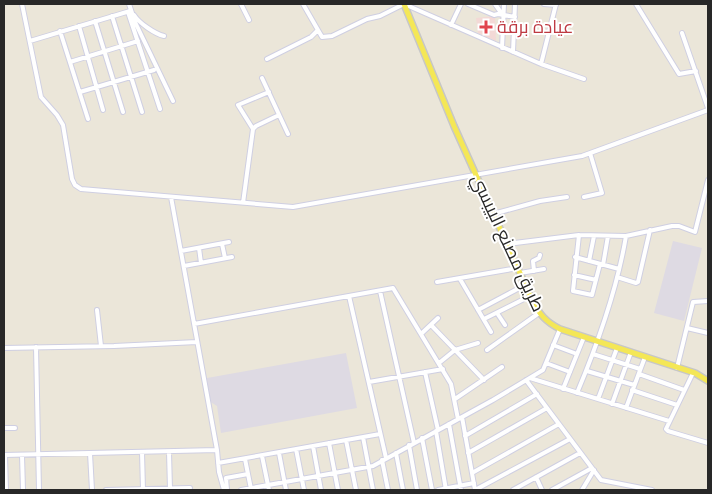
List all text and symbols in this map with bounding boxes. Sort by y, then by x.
place label: عيادة برقة [497,16,573,38]
marker: عيادة برقة [479,20,493,34]
street label: طريق مصنع البيبسي [465,171,549,316]

